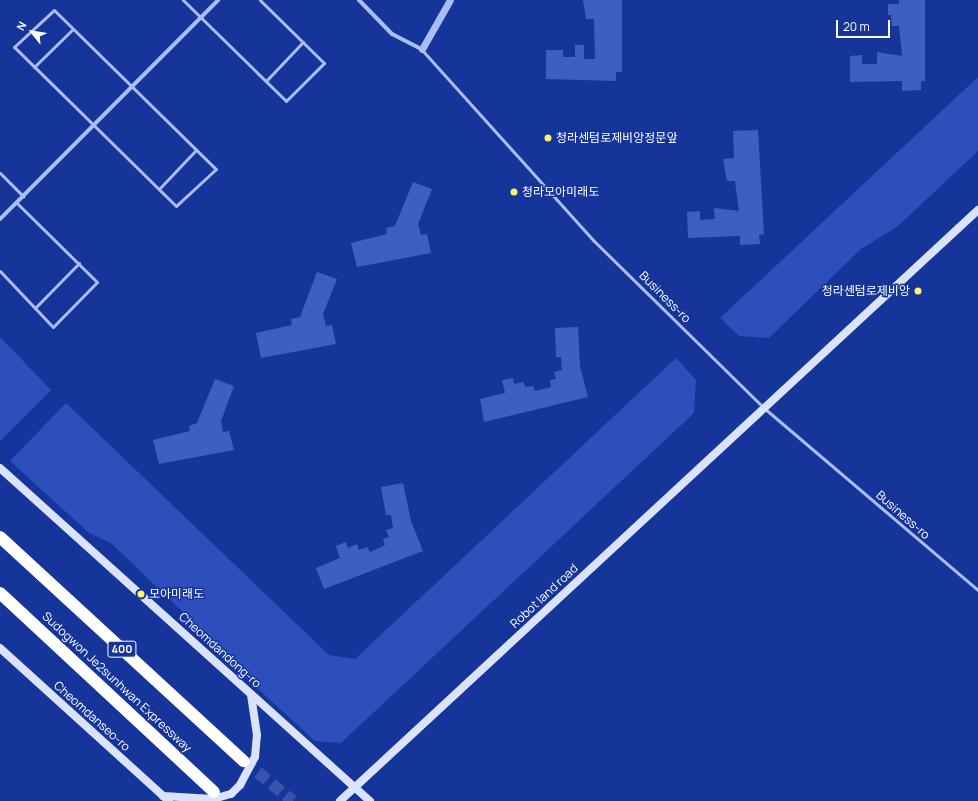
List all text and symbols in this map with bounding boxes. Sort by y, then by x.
north arrow [12,12,52,52]
scale bar [838,12,892,38]
text: 20 m [843,18,870,35]
text: N [13,19,30,33]
place label: 청라센텀로제비앙정문앞 [556,131,677,145]
marker: 청라센텀로제비앙정문앞 [543,133,553,143]
place label: 청라모아미래도 [522,185,599,199]
marker: 청라모아미래도 [509,187,519,197]
street label: Business-ro [636,268,694,326]
place label: 청라센텀로제비앙 [822,284,910,298]
marker: 청라센텀로제비앙 [913,286,923,296]
street label: Business-ro [873,488,933,542]
street label: Robot land road [507,561,581,631]
place label: 모아미래도 [149,587,204,601]
marker: 모아미래도 [136,589,146,599]
street label: Sudogwon Je2sunhwan Expressway [39,609,195,755]
street label: Cheomdandong-ro [176,609,264,691]
road number: 400 [107,640,137,658]
street label: Cheomdanseo-ro [51,678,133,754]

